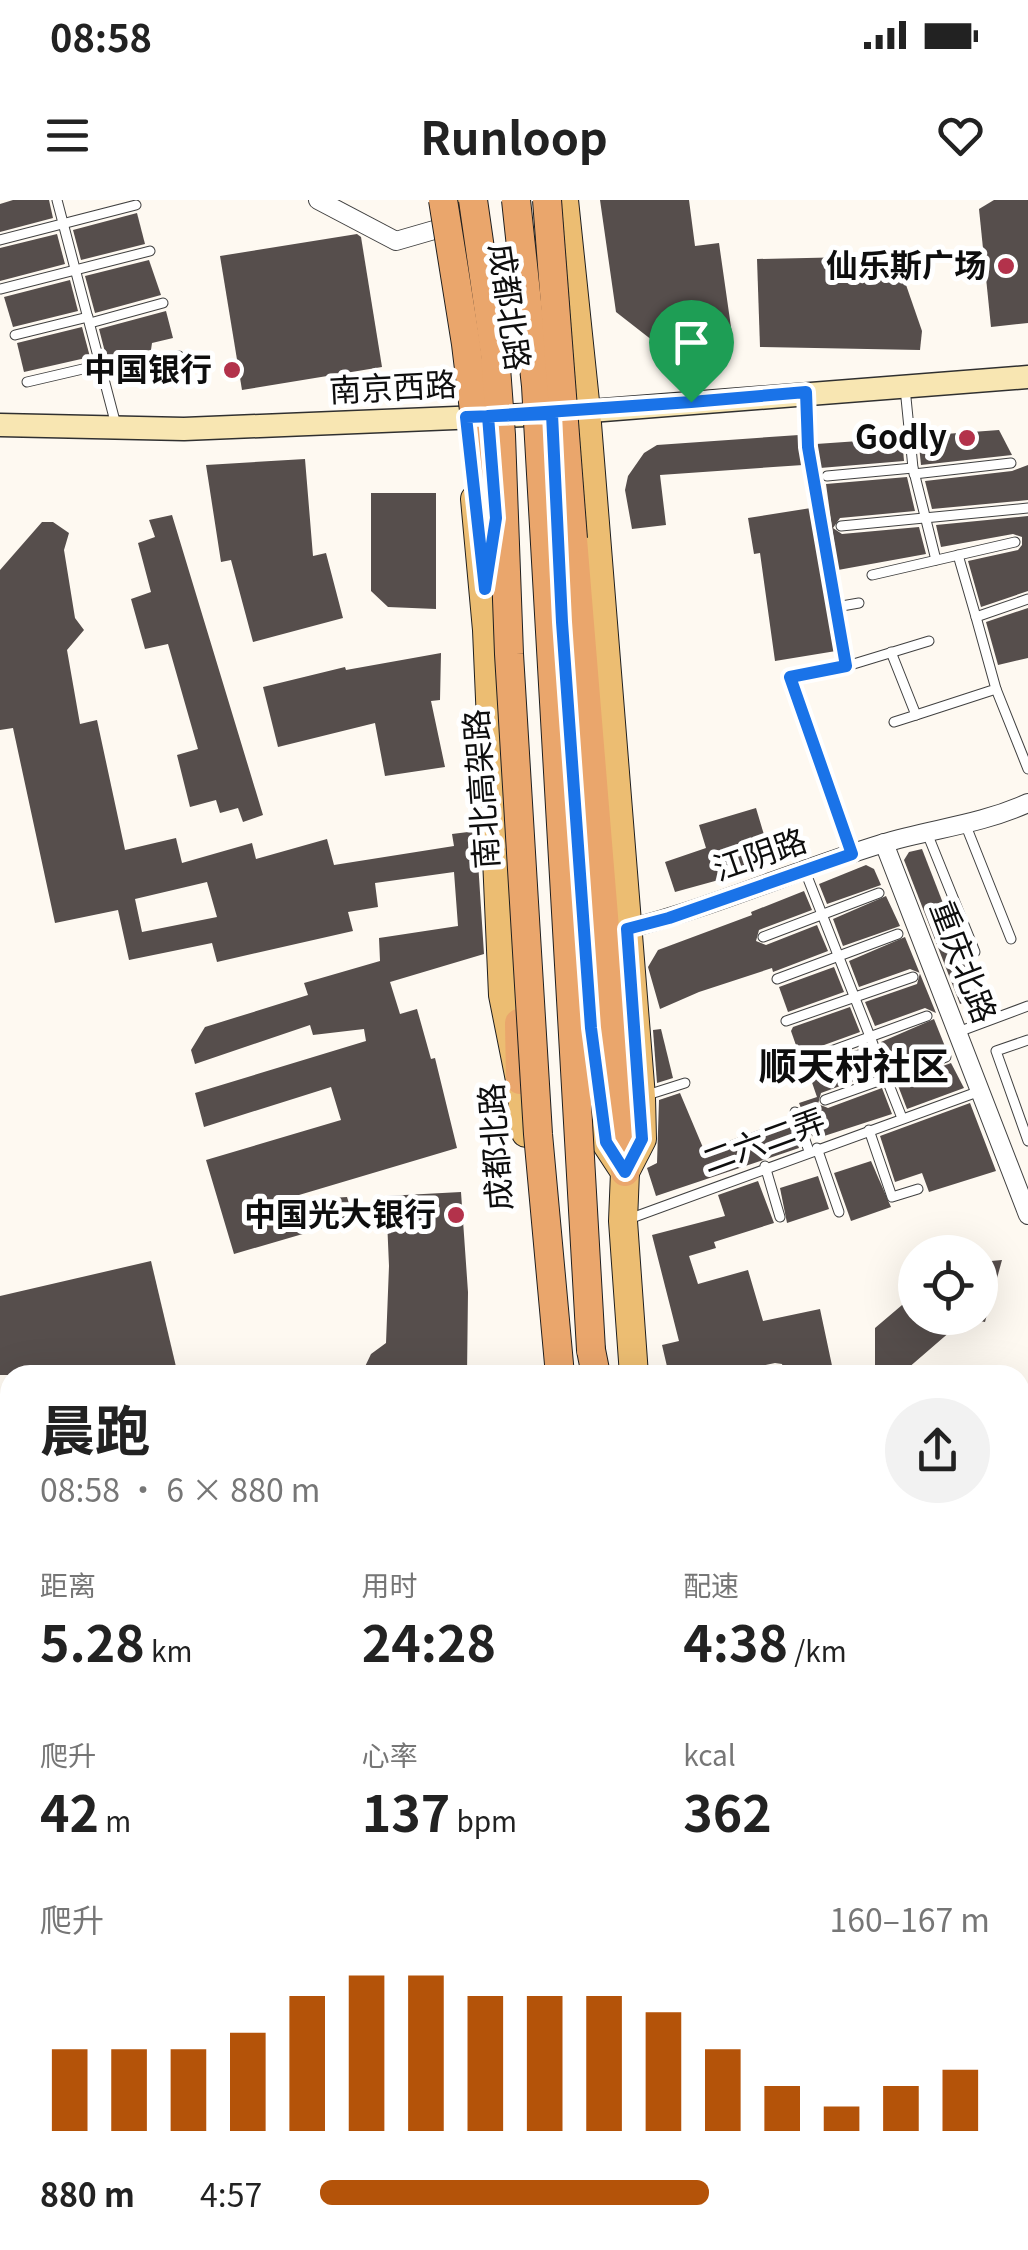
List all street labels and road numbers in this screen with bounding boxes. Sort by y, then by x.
street label: 成都北路 [480,240,544,373]
street label: 南京西路 [328,359,458,411]
street label: 南北高架路 [450,708,508,871]
street label: 江阴路 [706,815,812,890]
street label: 重庆北路 [921,893,1010,1029]
street label: 成都北路 [466,1082,520,1213]
street label: 二六二弄 [695,1095,831,1182]

